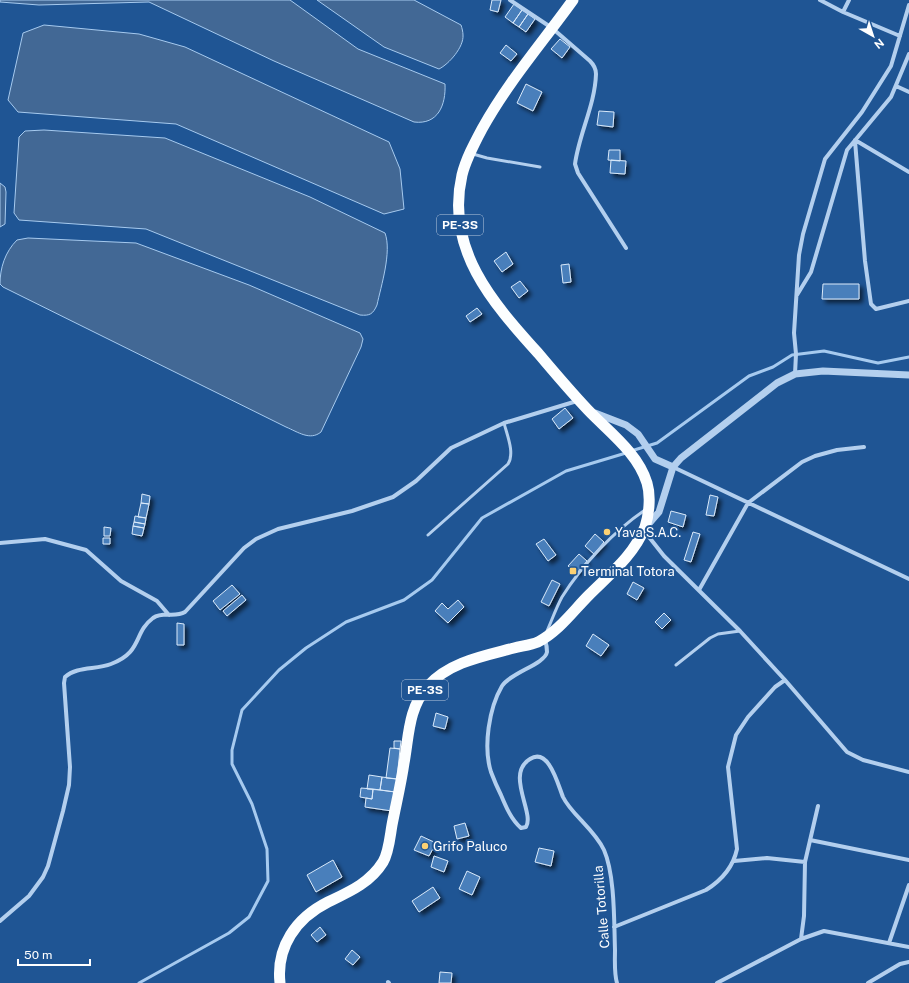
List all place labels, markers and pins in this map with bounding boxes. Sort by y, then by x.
place label: Yava S.A.C. [615,525,681,540]
marker: Yava S.A.C. [602,527,612,537]
place label: Terminal Totora [581,564,675,579]
marker: Terminal Totora [568,566,578,576]
place label: Grifo Paluco [433,839,507,854]
marker: Grifo Paluco [420,841,430,851]

